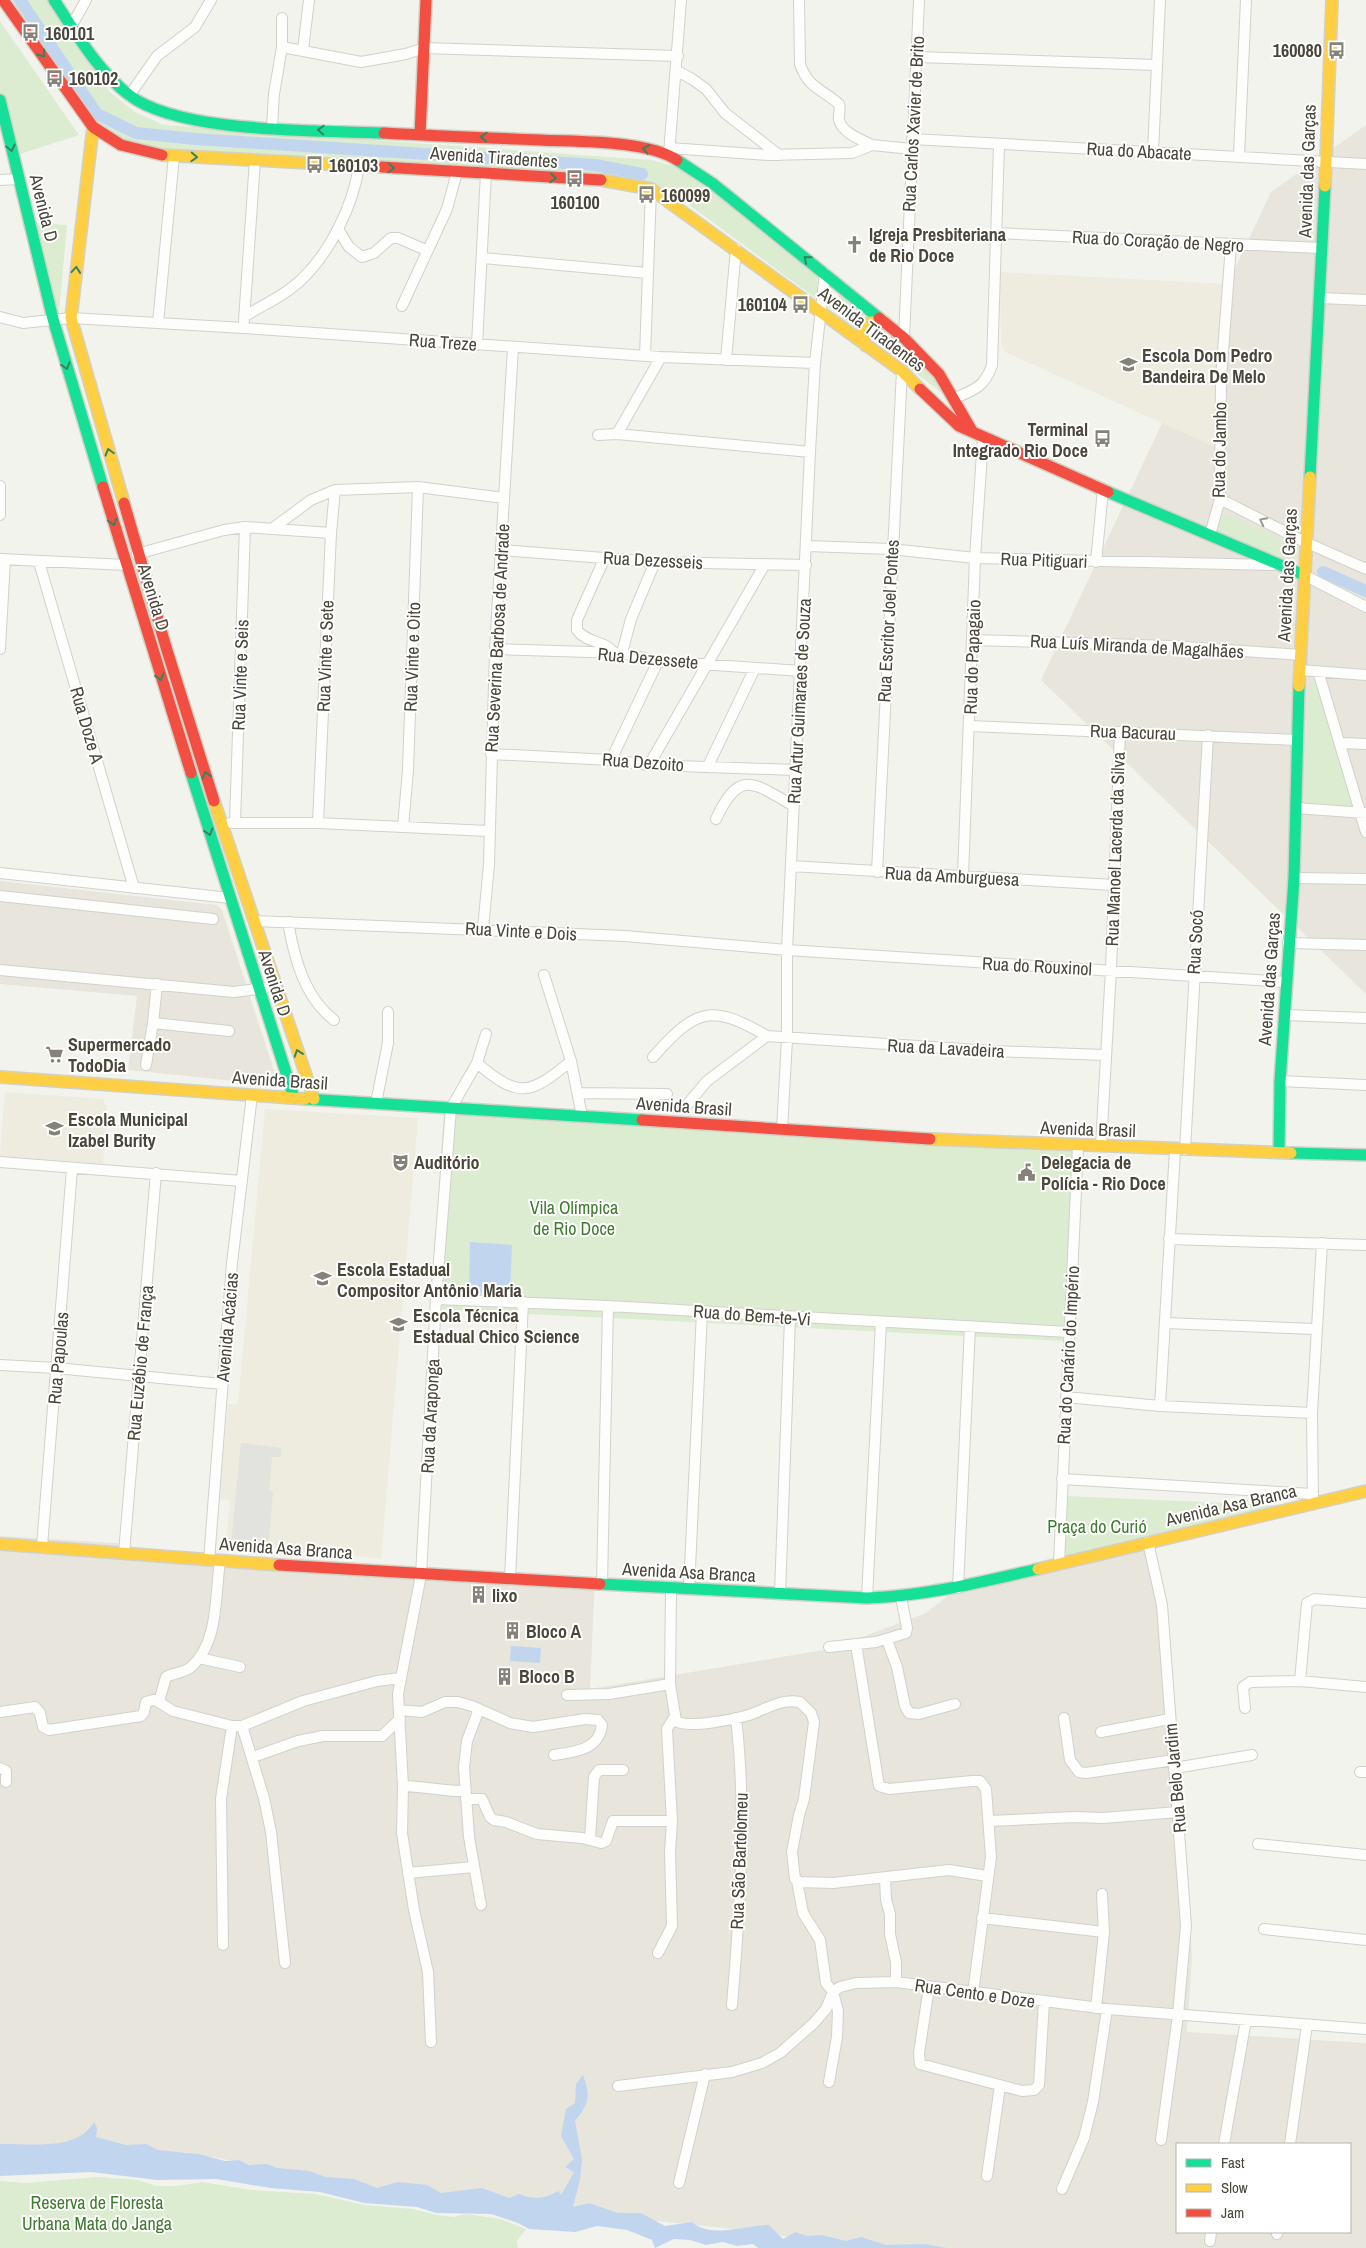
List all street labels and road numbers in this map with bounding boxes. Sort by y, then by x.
street label: Rua Carlos Xavier de Brito [896,35,930,213]
street label: Avenida das Garças [1292,104,1322,239]
street label: Rua do Abacate [1086,136,1192,166]
street label: Avenida Tiradentes [428,140,559,174]
street label: Avenida D [23,171,64,244]
street label: Rua do Coração de Negro [1071,224,1245,258]
street label: Avenida Tiradentes [813,280,931,377]
street label: Rua Treze [408,327,478,357]
street label: Rua do Jambo [1206,402,1232,498]
street label: Avenida das Garças [1271,508,1303,643]
street label: Rua Severina Barbosa de Andrade [479,523,515,753]
street label: Rua Escritor Joel Pontes [871,539,905,703]
street label: Rua Dezesseis [602,545,704,575]
street label: Rua Pitiguari [1000,546,1088,574]
street label: Avenida D [132,560,176,633]
street label: Rua Artur Guimaraes de Souza [781,598,817,804]
street label: Rua do Papagaio [958,599,986,715]
street label: Rua Vinte e Sete [311,600,339,712]
street label: Rua Vinte e Oito [398,602,426,712]
street label: Rua Vinte e Seis [226,619,254,731]
street label: Rua Luís Miranda de Magalhães [1029,628,1245,664]
street label: Rua Dezessete [597,641,699,675]
street label: Rua Doze A [64,684,110,766]
street label: Rua Bacurau [1090,718,1176,746]
street label: Rua Dezoito [601,747,685,777]
street label: Rua Manoel Lacerda da Silva [1099,751,1131,947]
street label: Rua da Amburguesa [884,860,1020,892]
street label: Rua Socó [1181,909,1209,975]
street label: Avenida das Garças [1252,912,1286,1047]
street label: Rua Vinte e Dois [464,916,578,946]
street label: Avenida D [252,946,297,1020]
street label: Rua do Rouxinol [981,951,1093,981]
street label: Rua da Lavadeira [887,1032,1005,1064]
street label: Avenida Brasil [230,1064,329,1096]
street label: Avenida Brasil [634,1090,733,1122]
street label: Avenida Brasil [1039,1115,1136,1143]
street label: Rua do Canário do Império [1051,1265,1085,1445]
street label: Avenida Acácias [210,1271,244,1384]
street label: Rua Euzébio de França [121,1284,159,1442]
street label: Rua do Bem-te-Vi [692,1298,812,1332]
street label: Rua Papoulas [42,1311,74,1405]
street label: Rua da Araponga [415,1358,445,1474]
street label: Avenida Asa Branca [1162,1478,1299,1532]
street label: Avenida Asa Branca [218,1531,353,1565]
street label: Avenida Asa Branca [621,1556,756,1588]
street label: Rua Belo Jardim [1158,1722,1192,1834]
street label: Rua São Bartolomeu [724,1792,754,1930]
street label: Rua Cento e Doze [913,1972,1037,2014]

